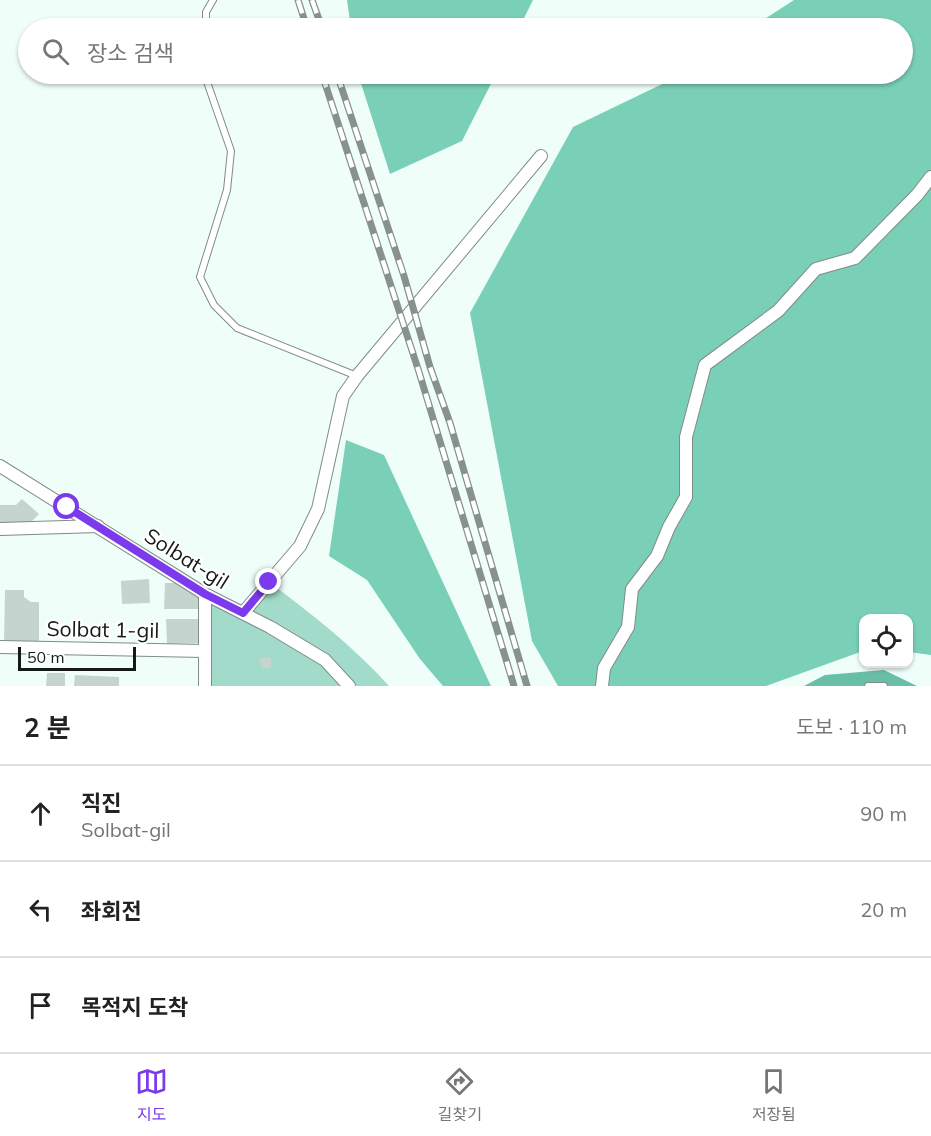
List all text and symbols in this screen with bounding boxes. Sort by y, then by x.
search box [18,18,913,84]
icon: search [39,35,72,68]
text: 장소 검색 [87,39,174,67]
route start [53,493,79,519]
street label: Solbat-gil [140,522,234,594]
route end [255,568,281,594]
map controls [859,614,913,668]
button: locate [859,614,913,668]
street label: Solbat 1-gil [46,615,160,643]
scale bar [18,644,136,672]
text: 50 m [27,647,64,667]
text: 2 분 [24,711,71,744]
text: 도보 · 110 m [796,714,907,739]
text: 직진 [81,789,121,817]
icon: ahead [24,797,57,830]
text: 90 m [860,801,907,826]
text: Solbat-gil [81,817,171,842]
icon: left [24,893,57,926]
text: 좌회전 [81,897,142,925]
text: 20 m [860,897,907,922]
icon: arrive [24,989,57,1022]
text: 목적지 도착 [81,993,188,1021]
tab: 지도 [135,1065,168,1125]
tab: 길찾기 [438,1065,482,1125]
tab: 저장됨 [752,1065,796,1125]

